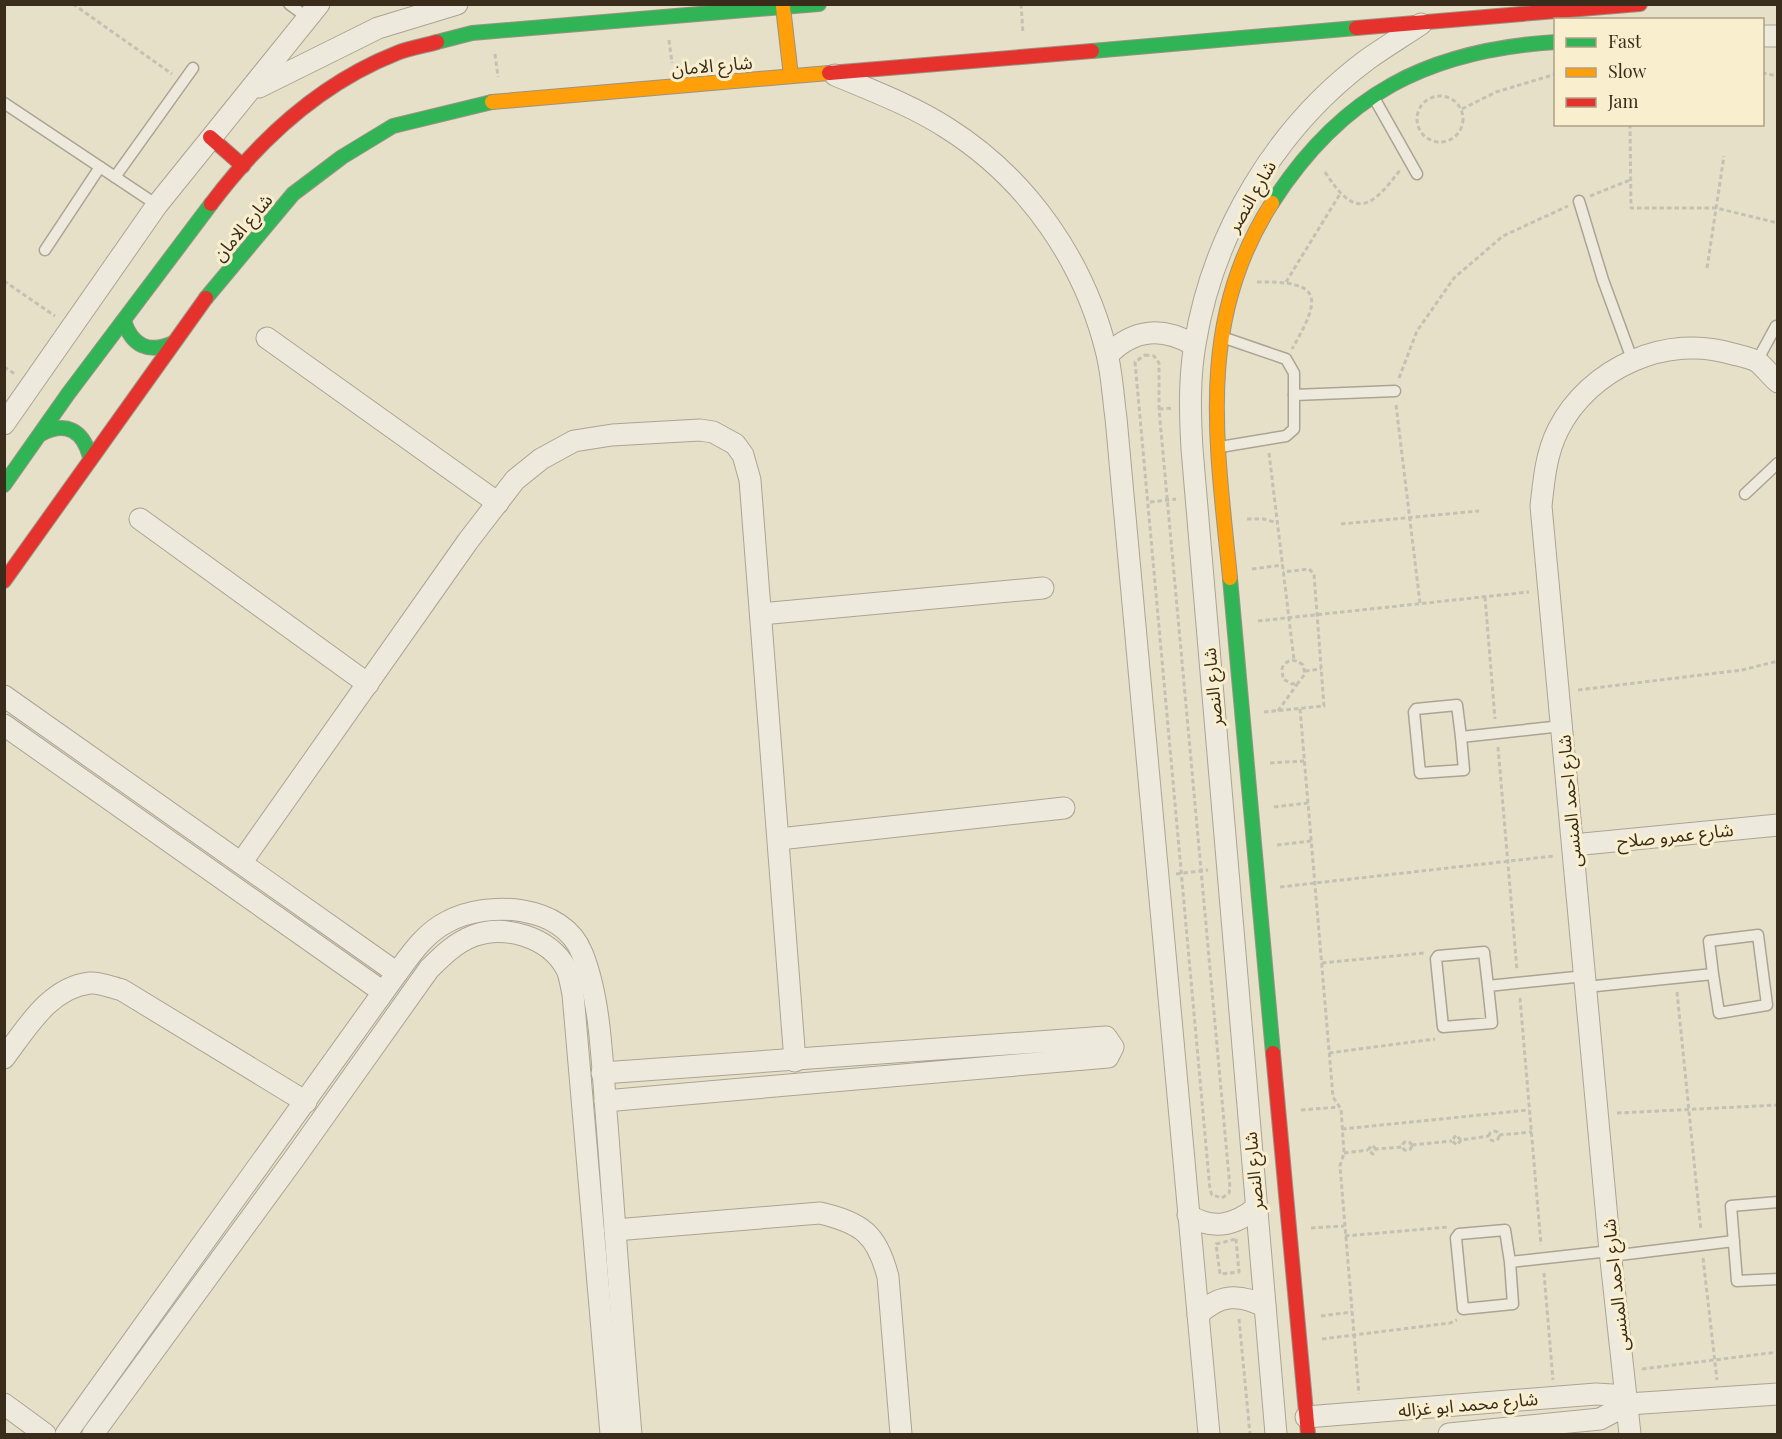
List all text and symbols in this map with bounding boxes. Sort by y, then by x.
legend [1554,18,1764,126]
text: Fast [1608,29,1642,53]
street label: شارع الامان [670,50,754,83]
text: Slow [1608,59,1646,83]
text: Jam [1607,89,1638,113]
street label: شارع النصر [1220,156,1284,239]
street label: شارع الامان [207,188,280,268]
street label: شارع النصر [1197,646,1230,728]
street label: شارع احمد المنسى [1551,733,1590,868]
street label: شارع عمرو صلاح [1615,817,1735,856]
street label: شارع النصر [1238,1130,1271,1212]
street label: شارع احمد المنسى [1596,1217,1637,1352]
street label: شارع محمد ابو غزاله [1397,1386,1539,1425]

